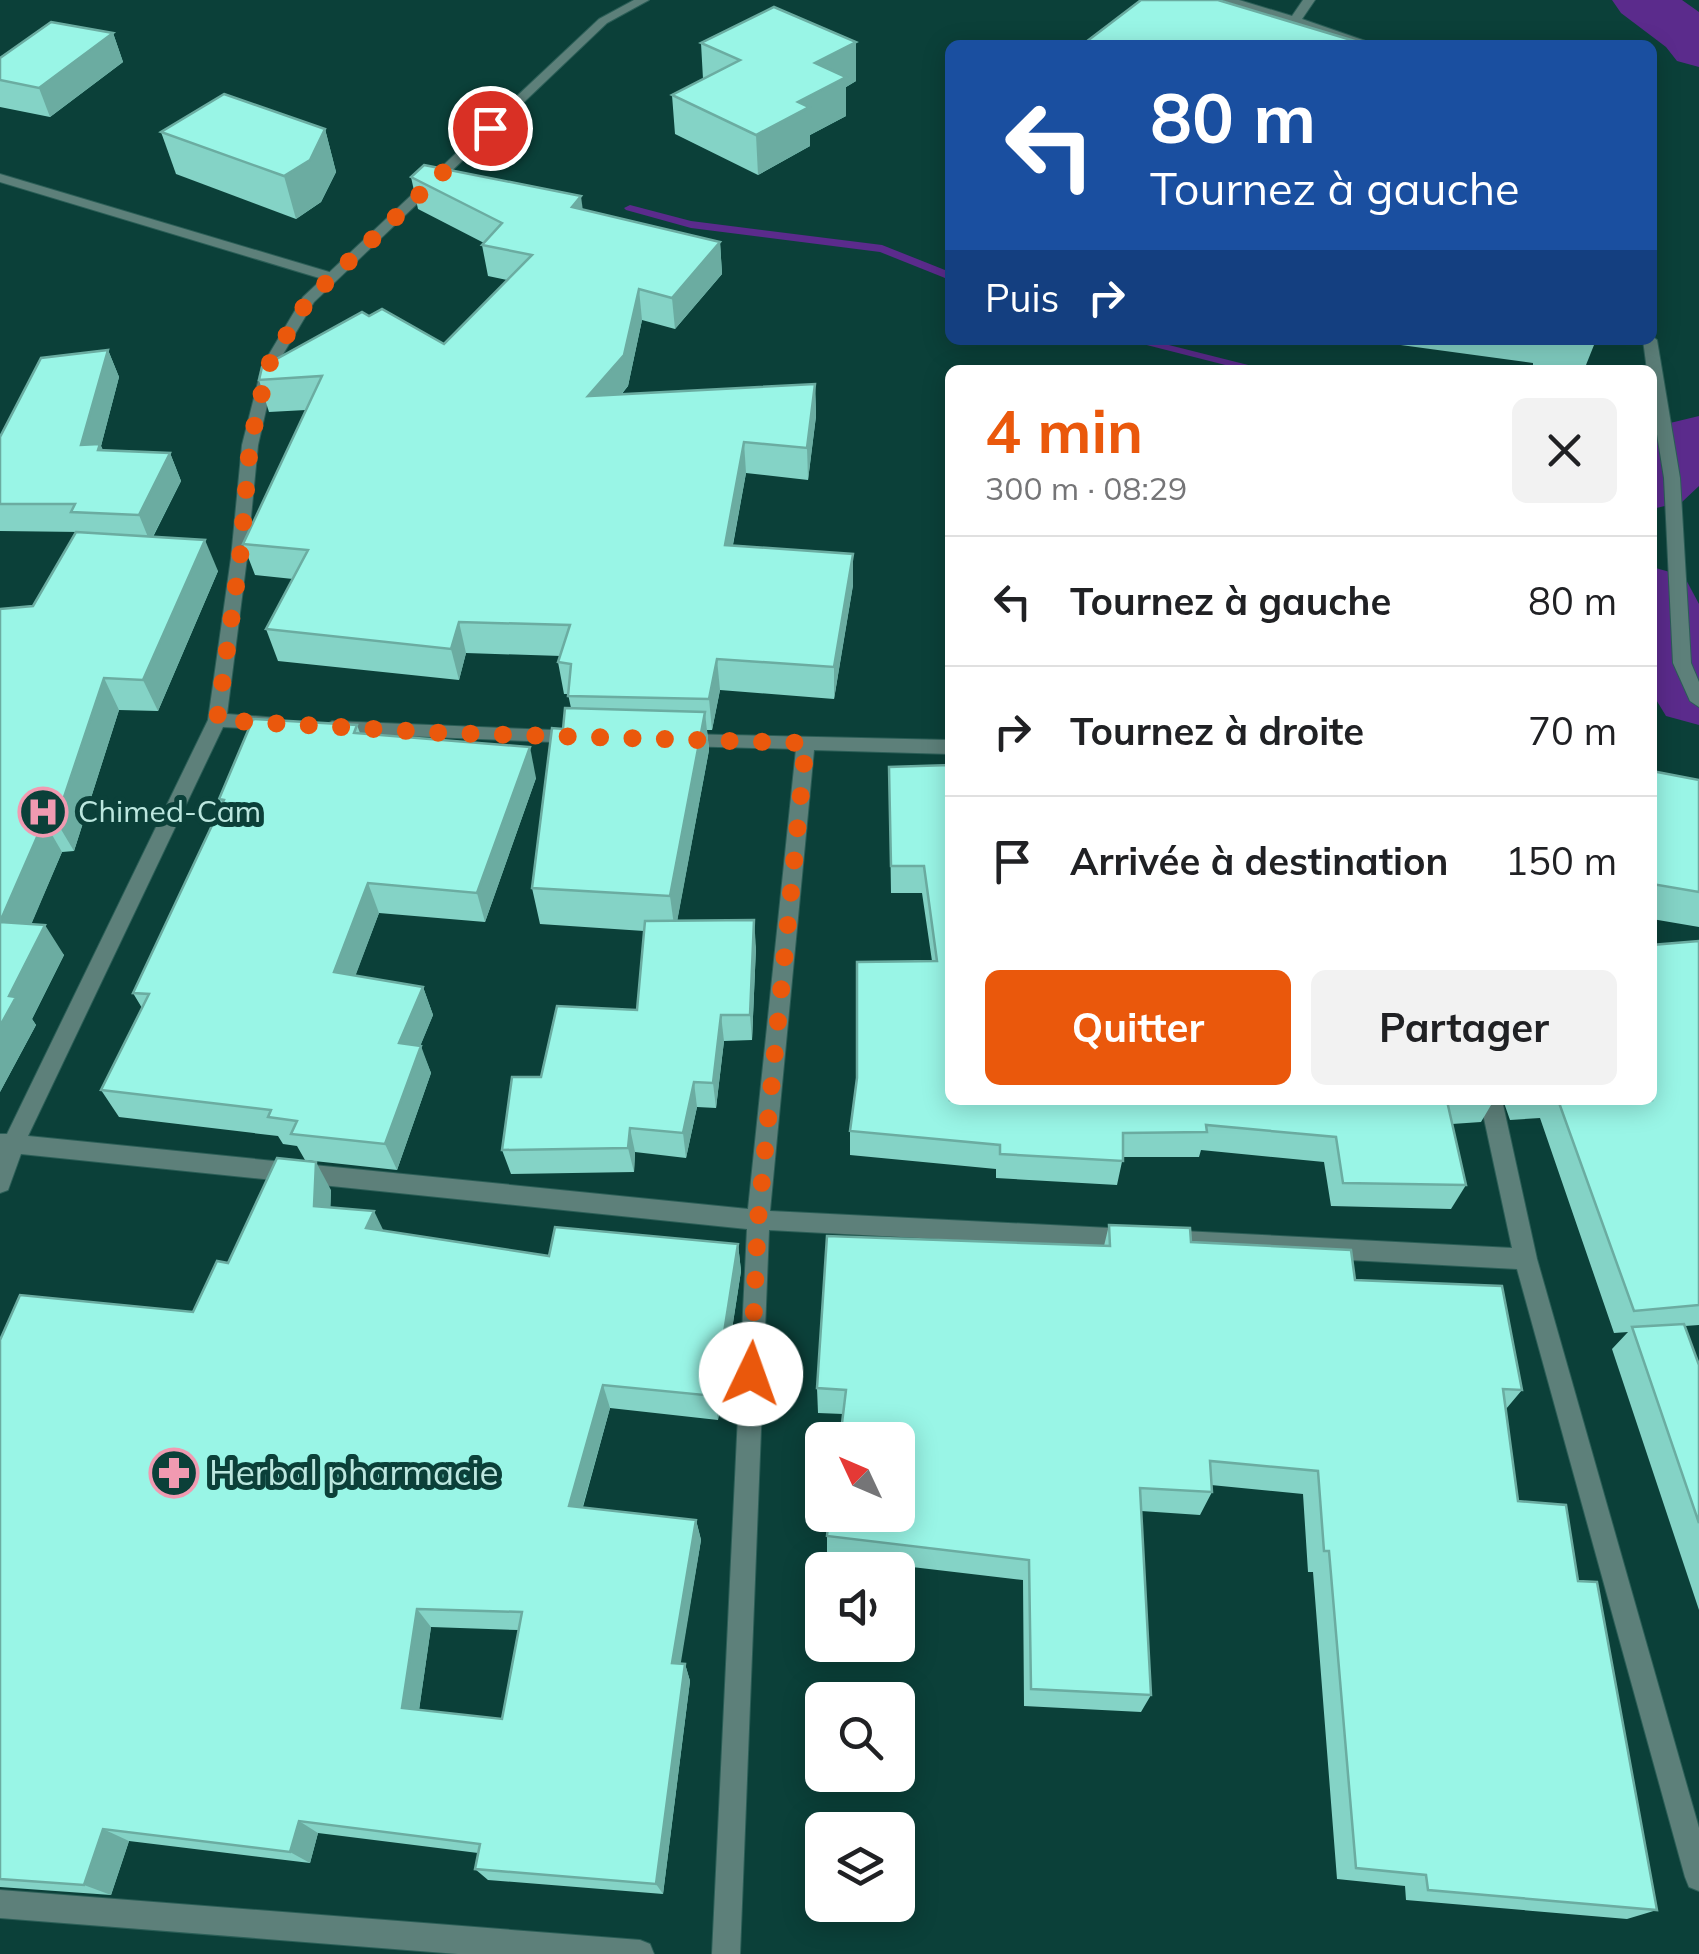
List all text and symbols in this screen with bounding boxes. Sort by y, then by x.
text: 80 m [1150,73,1316,161]
icon: left [985,80,1115,210]
pin [448,86,533,171]
icon: arrive [463,101,518,156]
text: Tournez à gauche [1150,160,1520,216]
icon: right [1079,270,1134,325]
text: Puis [985,274,1059,322]
text: 4 min [985,393,1143,468]
button: close [1512,398,1617,503]
text: 300 m · 08:29 [985,468,1187,508]
icon: left [985,574,1040,629]
text: Tournez à gauche [1070,577,1391,625]
text: 80 m [1528,577,1617,625]
icon: right [985,704,1040,759]
text: Tournez à droite [1070,707,1364,755]
text: 70 m [1528,707,1617,755]
hospital icon: Chimed-Cam [17,786,69,838]
place label: Chimed-Cam [78,792,261,830]
icon: arrive [985,834,1040,889]
text: Arrivée à destination [1070,837,1448,885]
text: 150 m [1505,837,1617,885]
button: Quitter [985,970,1291,1085]
button: Partager [1311,970,1617,1085]
position arrow [699,1322,803,1426]
north arrow [805,1422,915,1532]
map controls [805,1422,915,1922]
pharmacy icon: Herbal pharmacie [148,1447,200,1499]
place label: Herbal pharmacie [209,1450,499,1494]
button: sound [805,1552,915,1662]
button: search [805,1682,915,1792]
button: layers [805,1812,915,1922]

